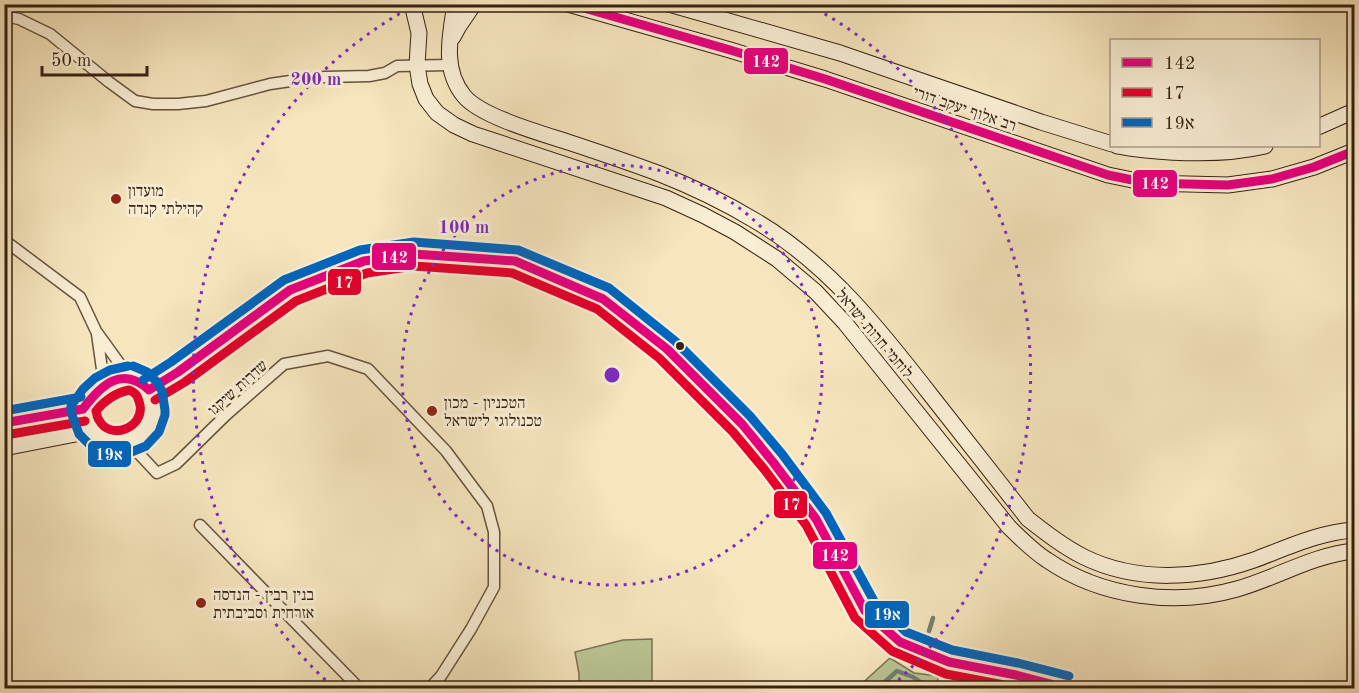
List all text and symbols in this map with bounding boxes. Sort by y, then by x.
scale bar [42,39,147,77]
legend [1110,39,1320,147]
line badge: 142 [743,47,789,75]
text: 50 m [51,52,91,70]
text: 142 [752,55,780,71]
text: 142 [1164,55,1195,73]
text: 200 m [291,71,341,89]
street label: רב אלוף יעקב דורי [910,83,1019,135]
text: 17 [1164,85,1185,103]
text: 19א [1164,115,1194,133]
line badge: 142 [1132,169,1178,198]
text: 142 [1141,177,1169,193]
place label: מועדון קהילתי קנדה [128,184,203,218]
marker: מועדון קהילתי קנדה [109,192,123,206]
text: 100 m [439,219,489,237]
line badge: 142 [371,242,417,271]
text: 142 [380,251,408,267]
line badge: 17 [327,268,362,296]
text: 17 [335,276,353,292]
street label: לוחמי חרות ישראל [832,286,917,382]
unlabelled marker [674,340,686,352]
street label: שדרות שיקגו [205,358,271,419]
centre of rings [602,365,622,385]
place label: הטכניון - מכון טכנולוגי לישראל [444,396,542,430]
marker: הטכניון - מכון טכנולוגי לישראל [425,404,439,418]
line badge: 19א [87,440,132,468]
text: 19א [95,448,123,464]
line badge: 17 [773,490,808,519]
text: 17 [782,498,800,514]
line badge: 142 [812,541,858,570]
text: 142 [821,549,849,565]
place label: בנין רבין - הנדסה אזרחית וסביבתית [213,588,314,622]
marker: בנין רבין - הנדסה אזרחית וסביבתית [194,596,208,610]
line badge: 19א [864,600,910,629]
text: 19א [873,608,901,624]

